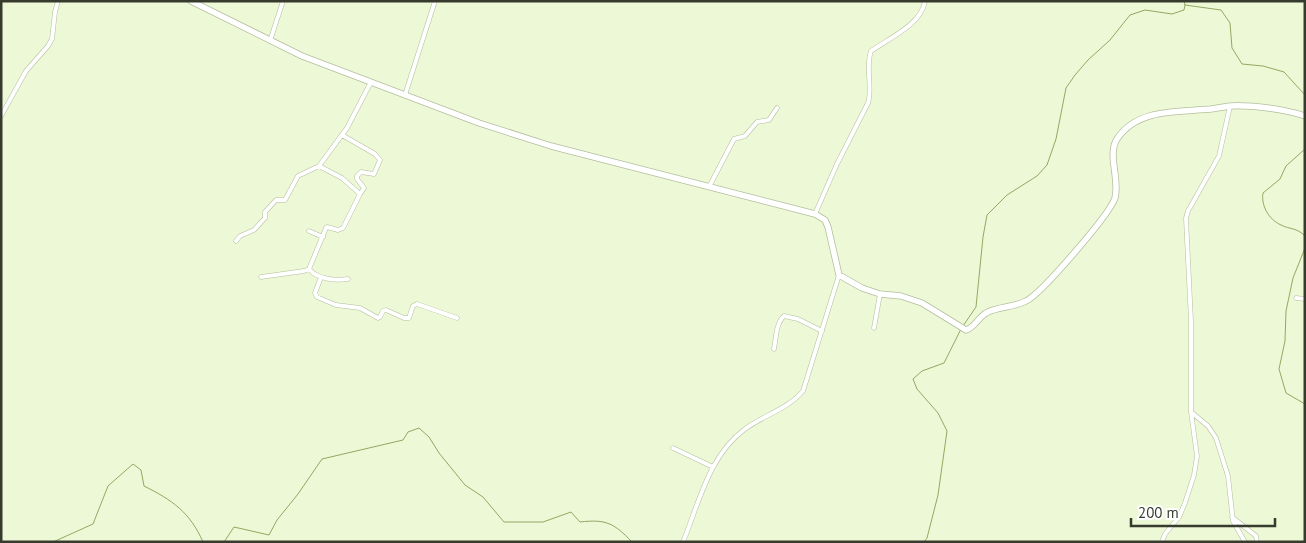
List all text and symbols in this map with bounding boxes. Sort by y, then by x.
scale bar [1131,496,1275,528]
text: 200 m [1138,503,1179,522]

